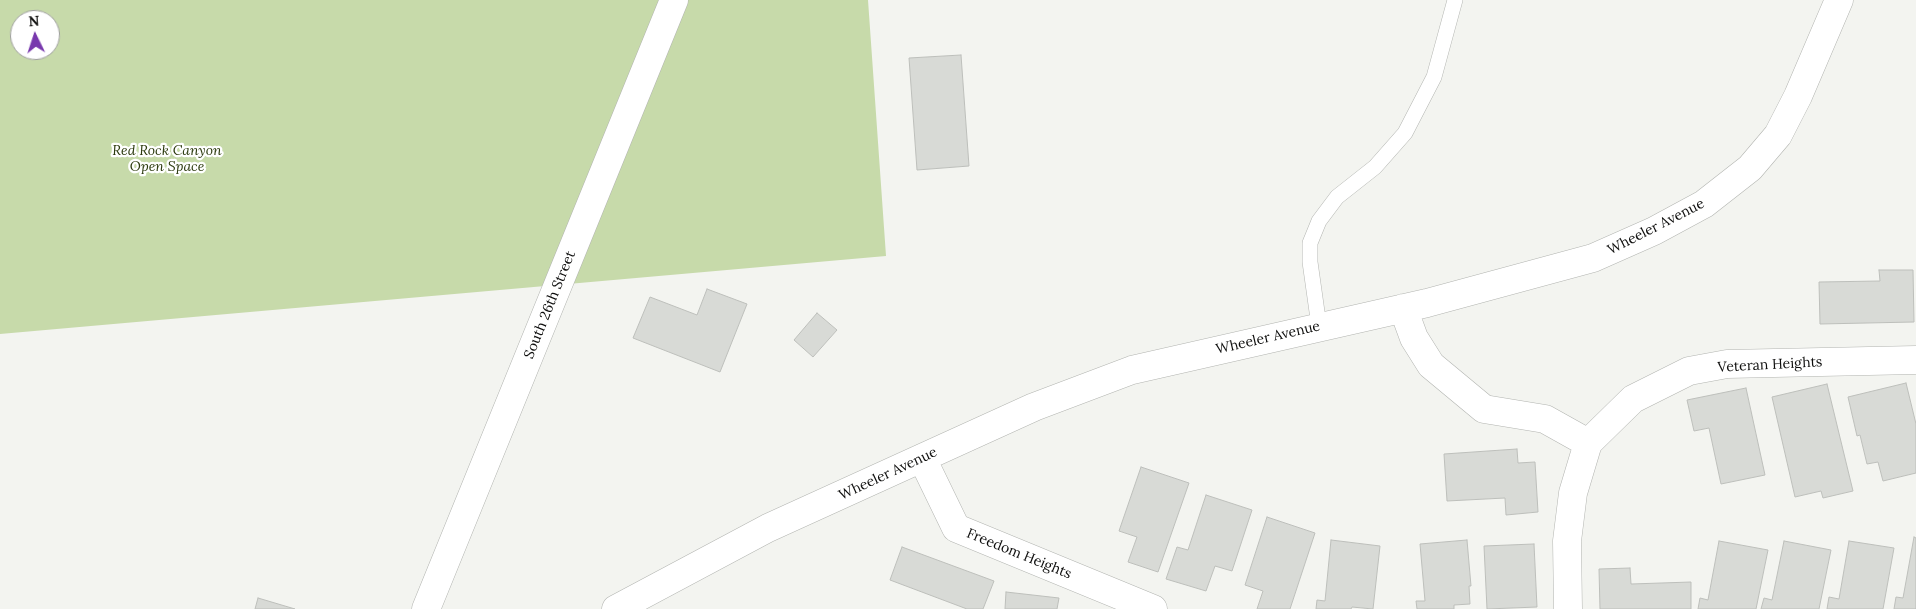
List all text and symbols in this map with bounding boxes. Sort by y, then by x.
north arrow [10,10,60,60]
text: N [28,12,40,30]
park label: Red Rock Canyon Open Space [112,143,222,176]
street label: Wheeler Avenue [1605,195,1707,259]
street label: South 26th Street [521,249,579,361]
street label: Wheeler Avenue [1214,318,1322,358]
street label: Veteran Heights [1717,354,1823,376]
street label: Wheeler Avenue [836,444,940,504]
street label: Freedom Heights [964,525,1074,583]

